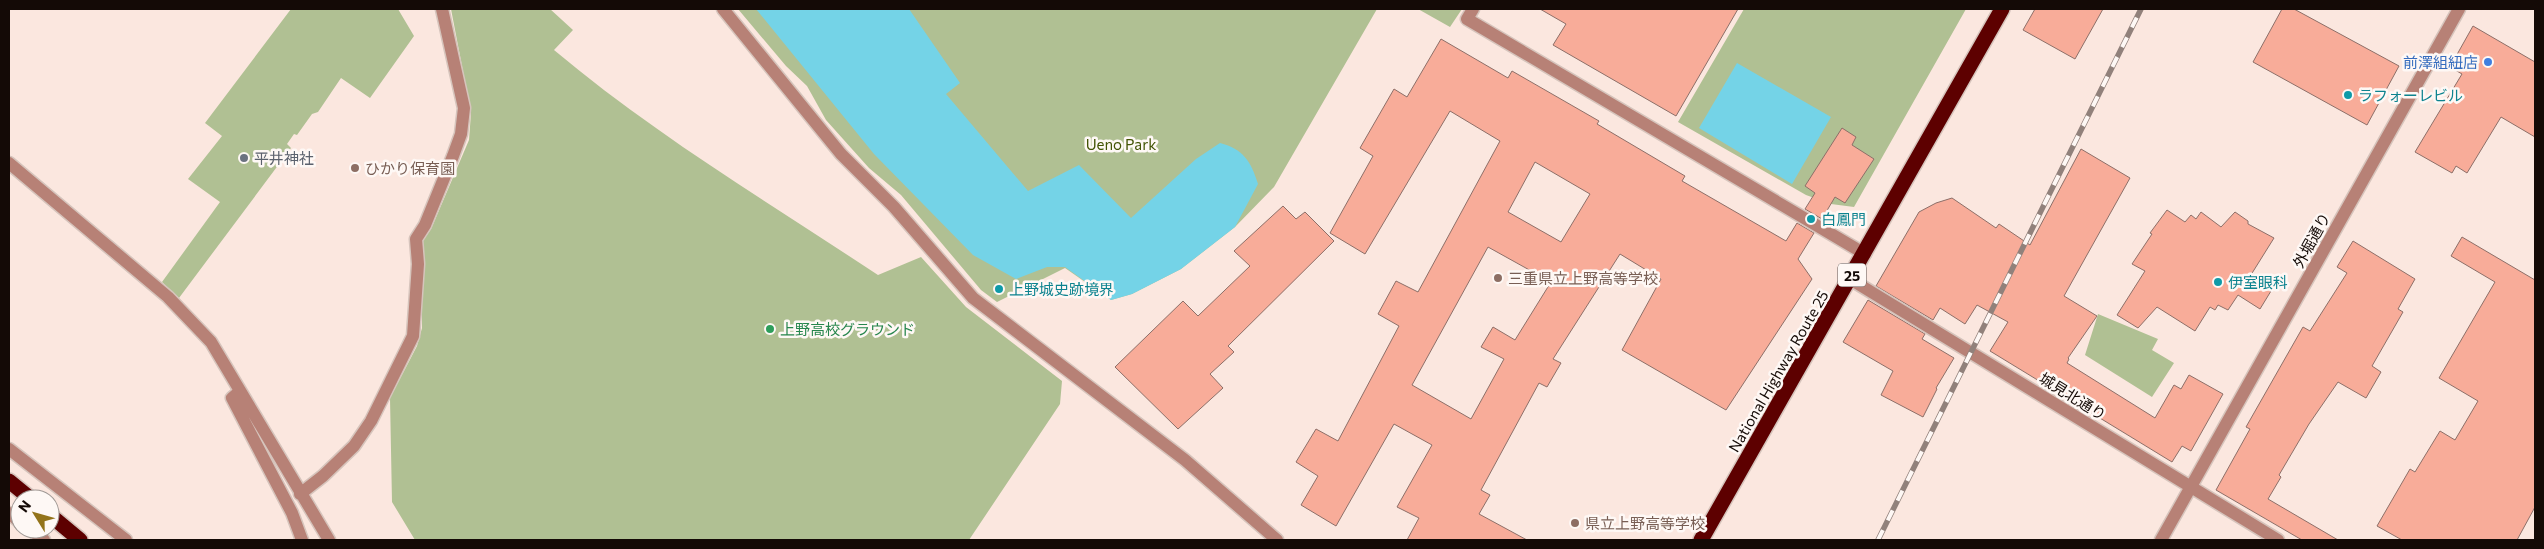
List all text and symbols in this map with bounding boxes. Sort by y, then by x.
place label: 前澤組紐店 [2403,53,2478,71]
marker: 前澤組紐店 [2482,56,2494,68]
place label: ラフォーレビル [2358,86,2463,104]
marker: ラフォーレビル [2342,89,2354,101]
park label: Ueno Park [1086,135,1156,153]
place label: 平井神社 [254,149,314,167]
marker: 平井神社 [238,152,250,164]
place label: ひかり保育園 [365,159,455,177]
marker: ひかり保育園 [349,162,361,174]
street label: 外堀通り [2289,209,2333,271]
place label: 白鳳門 [1821,210,1866,228]
marker: 白鳳門 [1805,213,1817,225]
road number: 25 [1838,264,1866,286]
place label: 三重県立上野高等学校 [1508,269,1658,287]
marker: 三重県立上野高等学校 [1492,272,1504,284]
place label: 伊室眼科 [2228,273,2288,291]
marker: 伊室眼科 [2212,276,2224,288]
place label: 上野城史跡境界 [1009,280,1114,298]
marker: 上野城史跡境界 [993,283,1005,295]
street label: National Highway Route 25 [1724,287,1832,455]
place label: 上野高校グラウンド [780,320,915,338]
marker: 上野高校グラウンド [764,323,776,335]
street label: 城見北通り [2036,368,2110,424]
north arrow [10,489,60,539]
text: N [14,497,34,515]
place label: 県立上野高等学校 [1585,514,1705,532]
marker: 県立上野高等学校 [1569,517,1581,529]

